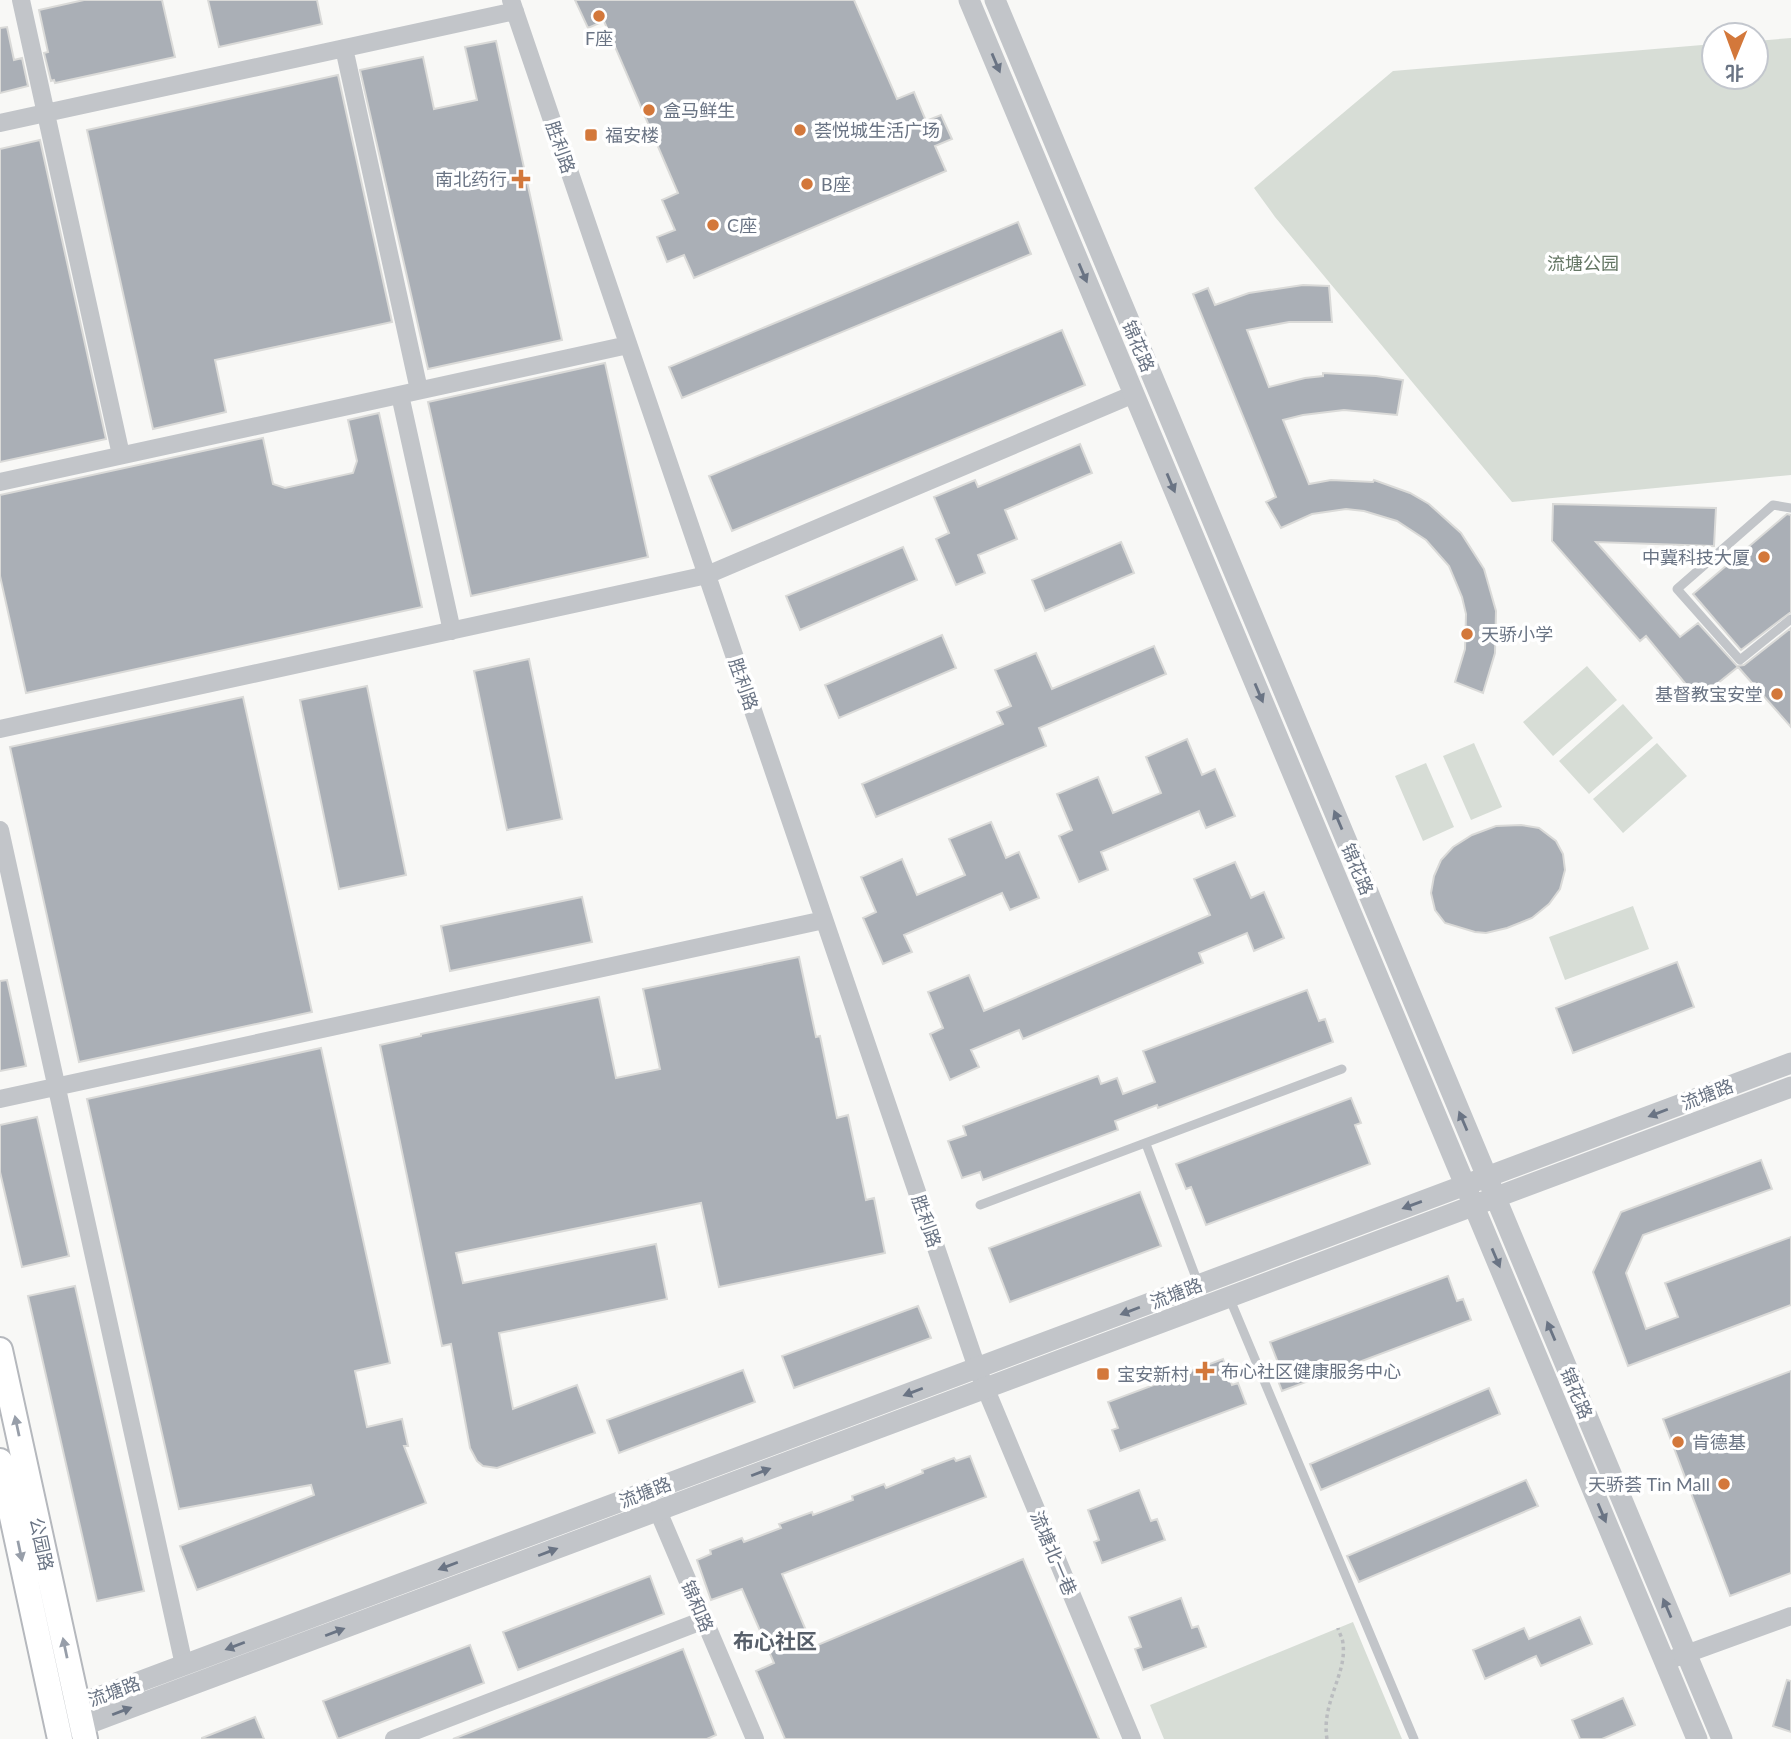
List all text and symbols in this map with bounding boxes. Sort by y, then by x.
marker: F座 [591,8,607,24]
north arrow [1700,21,1770,91]
place label: F座 [585,27,613,49]
one-way arrow [990,53,1001,74]
text: 北 [1725,62,1744,85]
place label: 盒马鲜生 [663,99,735,121]
marker: 盒马鲜生 [641,102,657,118]
street label: 胜利路 [542,118,580,176]
place label: 荟悦城生活广场 [814,119,940,141]
marker: 荟悦城生活广场 [792,122,808,138]
place label: 福安楼 [605,124,659,146]
marker: 福安楼 [583,127,599,143]
place label: 南北药行 [435,168,507,190]
marker: 南北药行 [513,171,529,187]
place label: B座 [821,173,851,195]
marker: B座 [799,176,815,192]
place label: C座 [727,214,757,236]
marker: C座 [705,217,721,233]
park label: 流塘公园 [1547,252,1619,274]
one-way arrow [1078,263,1089,284]
street label: 锦花路 [1118,317,1160,375]
one-way arrow [1166,472,1177,493]
place label: 中冀科技大厦 [1642,546,1750,568]
marker: 中冀科技大厦 [1756,549,1772,565]
place label: 天骄小学 [1481,623,1553,645]
marker: 天骄小学 [1459,626,1475,642]
street label: 胜利路 [725,655,763,713]
one-way arrow [1254,682,1265,703]
place label: 基督教宝安堂 [1655,683,1763,705]
marker: 基督教宝安堂 [1769,686,1785,702]
one-way arrow [1332,810,1343,831]
street label: 锦花路 [1337,840,1379,898]
street label: 流塘路 [1678,1074,1736,1114]
one-way arrow [1648,1107,1669,1118]
one-way arrow [1458,1110,1469,1131]
street label: 胜利路 [908,1192,946,1250]
one-way arrow [1401,1200,1422,1211]
one-way arrow [1490,1248,1501,1269]
street label: 流塘路 [1147,1273,1205,1313]
one-way arrow [1120,1305,1141,1316]
one-way arrow [1546,1320,1557,1341]
place label: 布心社区健康服务中心 [1221,1360,1401,1382]
marker: 布心社区健康服务中心 [1195,1361,1215,1381]
place label: 宝安新村 [1117,1363,1189,1385]
street label: 锦花路 [1556,1364,1598,1422]
marker: 宝安新村 [1095,1366,1111,1382]
one-way arrow [903,1386,924,1397]
one-way arrow [11,1415,22,1437]
place label: 肯德基 [1692,1431,1746,1453]
marker: 肯德基 [1670,1434,1686,1450]
one-way arrow [751,1466,772,1477]
street label: 流塘路 [616,1472,674,1512]
place label: 天骄荟 Tin Mall [1588,1473,1710,1495]
marker: 天骄荟 Tin Mall [1716,1476,1732,1492]
one-way arrow [1597,1503,1608,1524]
street label: 流塘北一巷 [1026,1507,1082,1599]
street label: 公园路 [26,1515,58,1573]
one-way arrow [14,1541,25,1563]
one-way arrow [538,1546,559,1557]
one-way arrow [437,1561,458,1572]
street label: 锦和路 [677,1577,719,1635]
one-way arrow [1662,1598,1673,1619]
one-way arrow [325,1626,346,1637]
district label: 布心社区 [733,1628,817,1653]
one-way arrow [59,1637,70,1659]
one-way arrow [224,1641,245,1652]
street label: 流塘路 [85,1671,143,1711]
one-way arrow [112,1706,133,1717]

